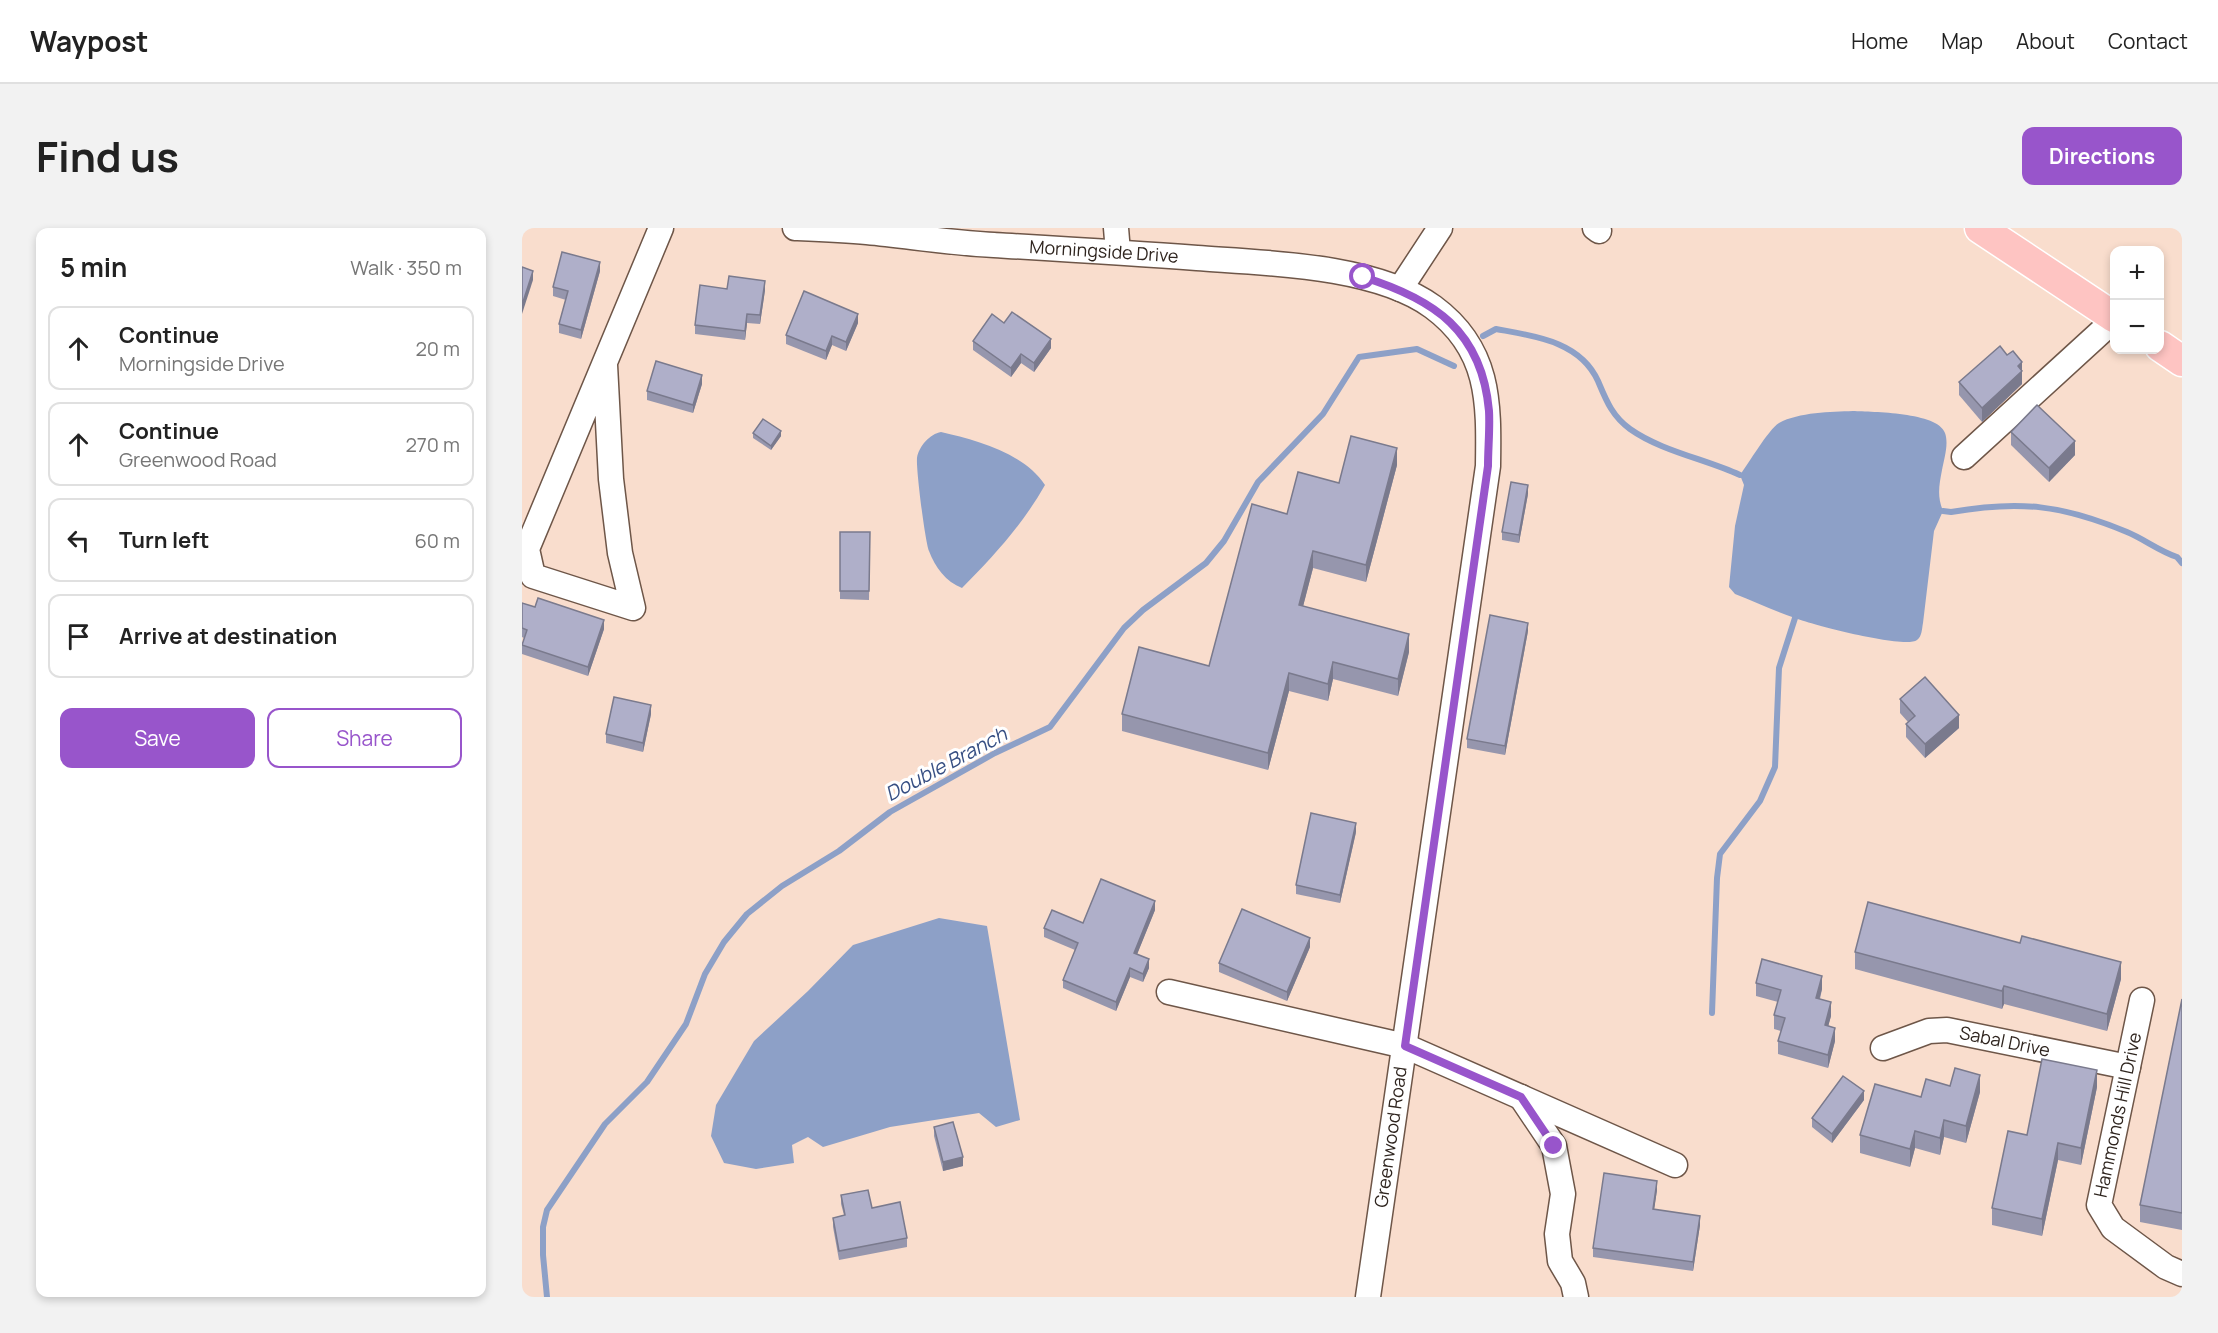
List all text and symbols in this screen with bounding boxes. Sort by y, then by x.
text: Waypost [30,22,149,60]
text: Home [1851,27,1908,55]
text: Map [1941,27,1983,55]
text: About [2016,27,2075,55]
text: Contact [2108,27,2188,55]
text: Find us [36,127,179,185]
button: Directions [2022,127,2182,185]
street label: Morningside Drive [1029,234,1179,268]
map controls [2110,246,2164,354]
button: + [2110,246,2164,300]
text: 5 min [60,249,127,285]
text: Walk · 350 m [350,254,462,281]
route start [1349,263,1375,289]
button: − [2110,300,2164,354]
text: Continue [119,320,219,350]
icon: ahead [62,332,95,365]
text: 20 m [415,335,460,362]
text: Morningside Drive [119,350,285,377]
text: Continue [119,416,219,446]
icon: ahead [62,428,95,461]
text: 270 m [405,431,460,458]
text: Greenwood Road [119,446,277,473]
icon: left [62,524,95,557]
text: Turn left [119,525,209,555]
text: 60 m [414,527,460,554]
icon: arrive [62,620,95,653]
text: Arrive at destination [119,621,337,651]
button: Save [60,708,255,768]
button: Share [267,708,462,768]
water label: Double Branch [880,720,1012,807]
street label: Sabal Drive [1958,1020,2052,1062]
street label: Hammonds Hill Drive [2088,1030,2146,1200]
street label: Greenwood Road [1368,1065,1412,1209]
route end [1540,1132,1566,1158]

